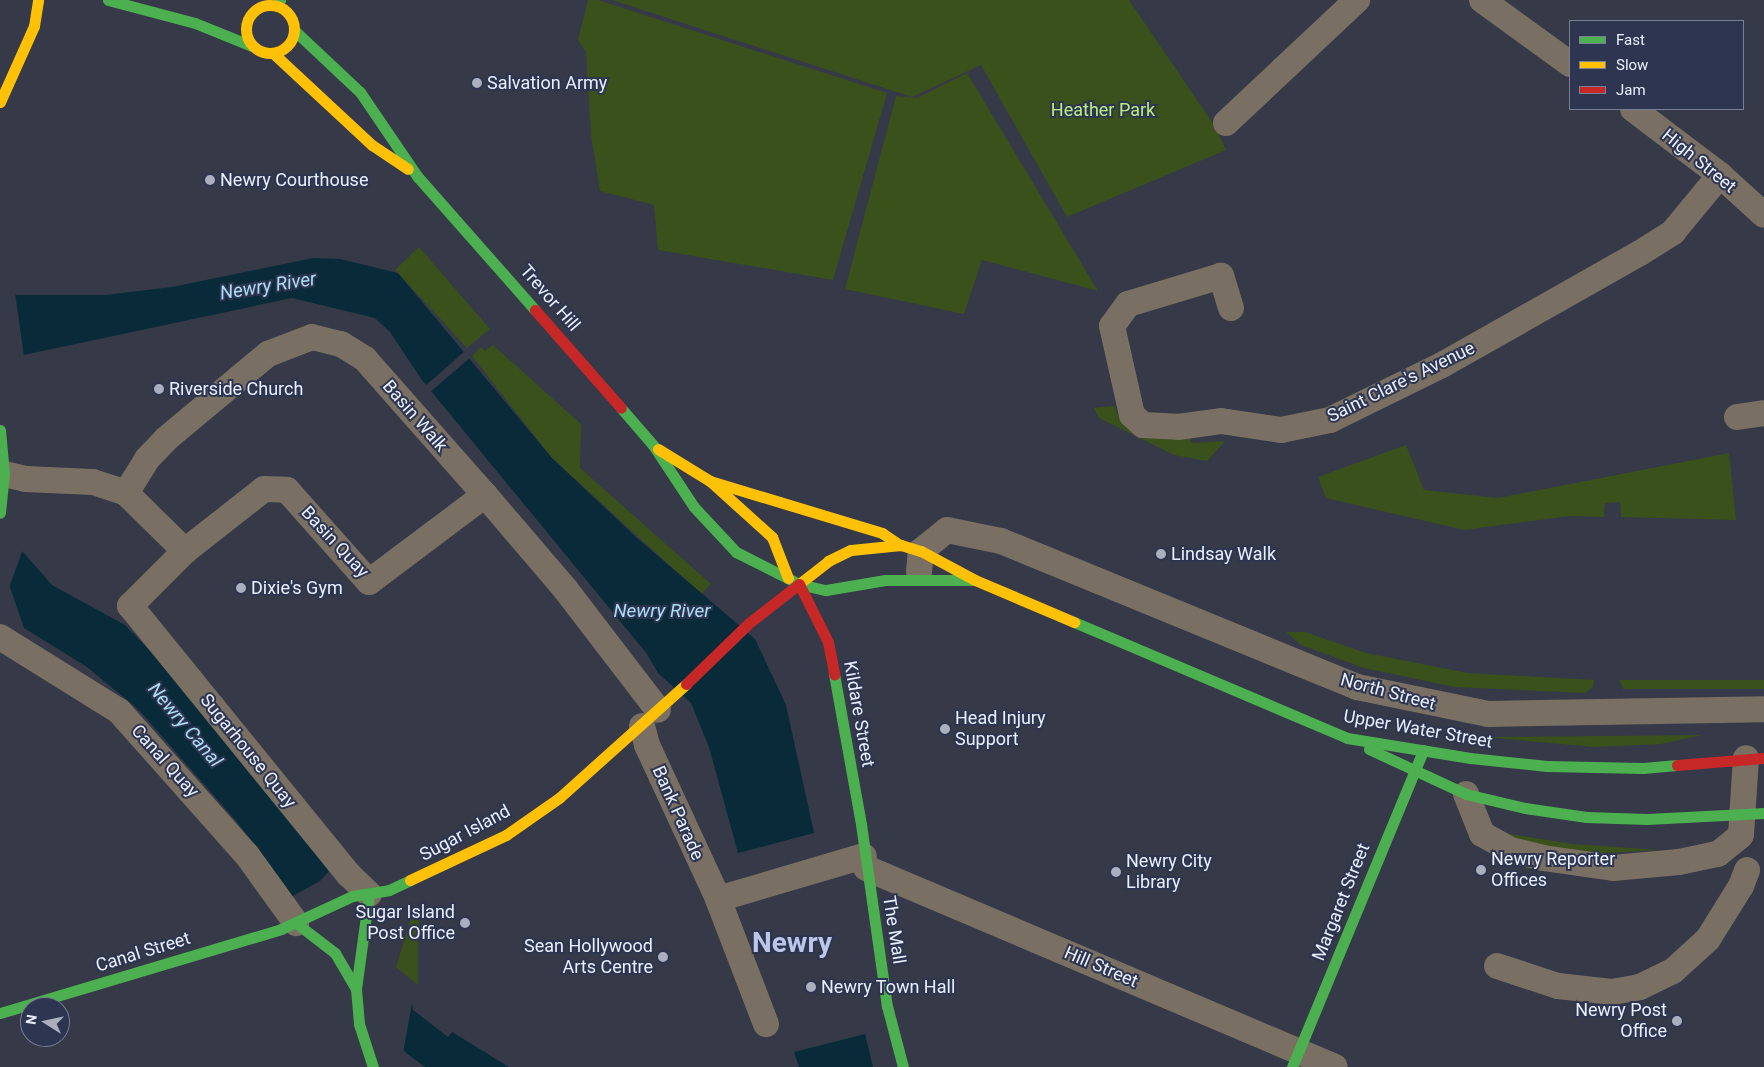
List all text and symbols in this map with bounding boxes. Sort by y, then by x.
legend [1569,20,1744,110]
text: Fast [1616,31,1645,49]
text: Slow [1616,56,1648,74]
place label: Salvation Army [487,72,607,94]
marker: Salvation Army [471,77,483,89]
text: Jam [1616,81,1646,99]
park label: Heather Park [1051,99,1155,121]
street label: High Street [1658,125,1740,197]
place label: Newry Courthouse [220,169,368,191]
marker: Newry Courthouse [204,174,216,186]
street label: Trevor Hill [515,260,585,336]
water label: Newry River [218,267,318,305]
street label: Saint Clare's Avenue [1324,337,1478,427]
street label: Basin Walk [378,376,452,456]
place label: Riverside Church [169,378,303,400]
marker: Riverside Church [153,383,165,395]
street label: Basin Quay [297,502,373,582]
place label: Lindsay Walk [1171,543,1276,565]
marker: Lindsay Walk [1155,548,1167,560]
place label: Dixie's Gym [251,577,343,599]
marker: Dixie's Gym [235,582,247,594]
water label: Newry River [613,600,711,622]
street label: Kildare Street [839,659,879,769]
street label: North Street [1338,669,1438,715]
water label: Newry Canal [143,678,227,772]
street label: Sugarhouse Quay [195,690,301,812]
street label: Upper Water Street [1342,705,1494,753]
place label: Head Injury Support [955,708,1046,751]
street label: Canal Quay [127,720,203,802]
marker: Head Injury Support [939,723,951,735]
street label: Bank Parade [648,763,708,863]
street label: Sugar Island [416,800,514,866]
street label: Margaret Street [1308,840,1374,964]
place label: Newry Reporter Offices [1491,849,1615,892]
place label: Newry City Library [1126,851,1212,894]
marker: Newry Reporter Offices [1475,864,1487,876]
marker: Newry City Library [1110,866,1122,878]
street label: The Mall [878,894,910,966]
place label: Sugar Island Post Office [355,902,455,944]
marker: Sugar Island Post Office [459,917,471,929]
district label: Newry [752,926,832,960]
street label: Canal Street [93,927,193,977]
place label: Sean Hollywood Arts Centre [524,936,653,979]
street label: Hill Street [1061,942,1141,992]
marker: Sean Hollywood Arts Centre [657,951,669,963]
place label: Newry Town Hall [821,976,956,998]
marker: Newry Town Hall [805,981,817,993]
north arrow [20,997,70,1047]
place label: Newry Post Office [1575,1000,1667,1042]
text: N [22,1013,40,1026]
marker: Newry Post Office [1671,1015,1683,1027]

